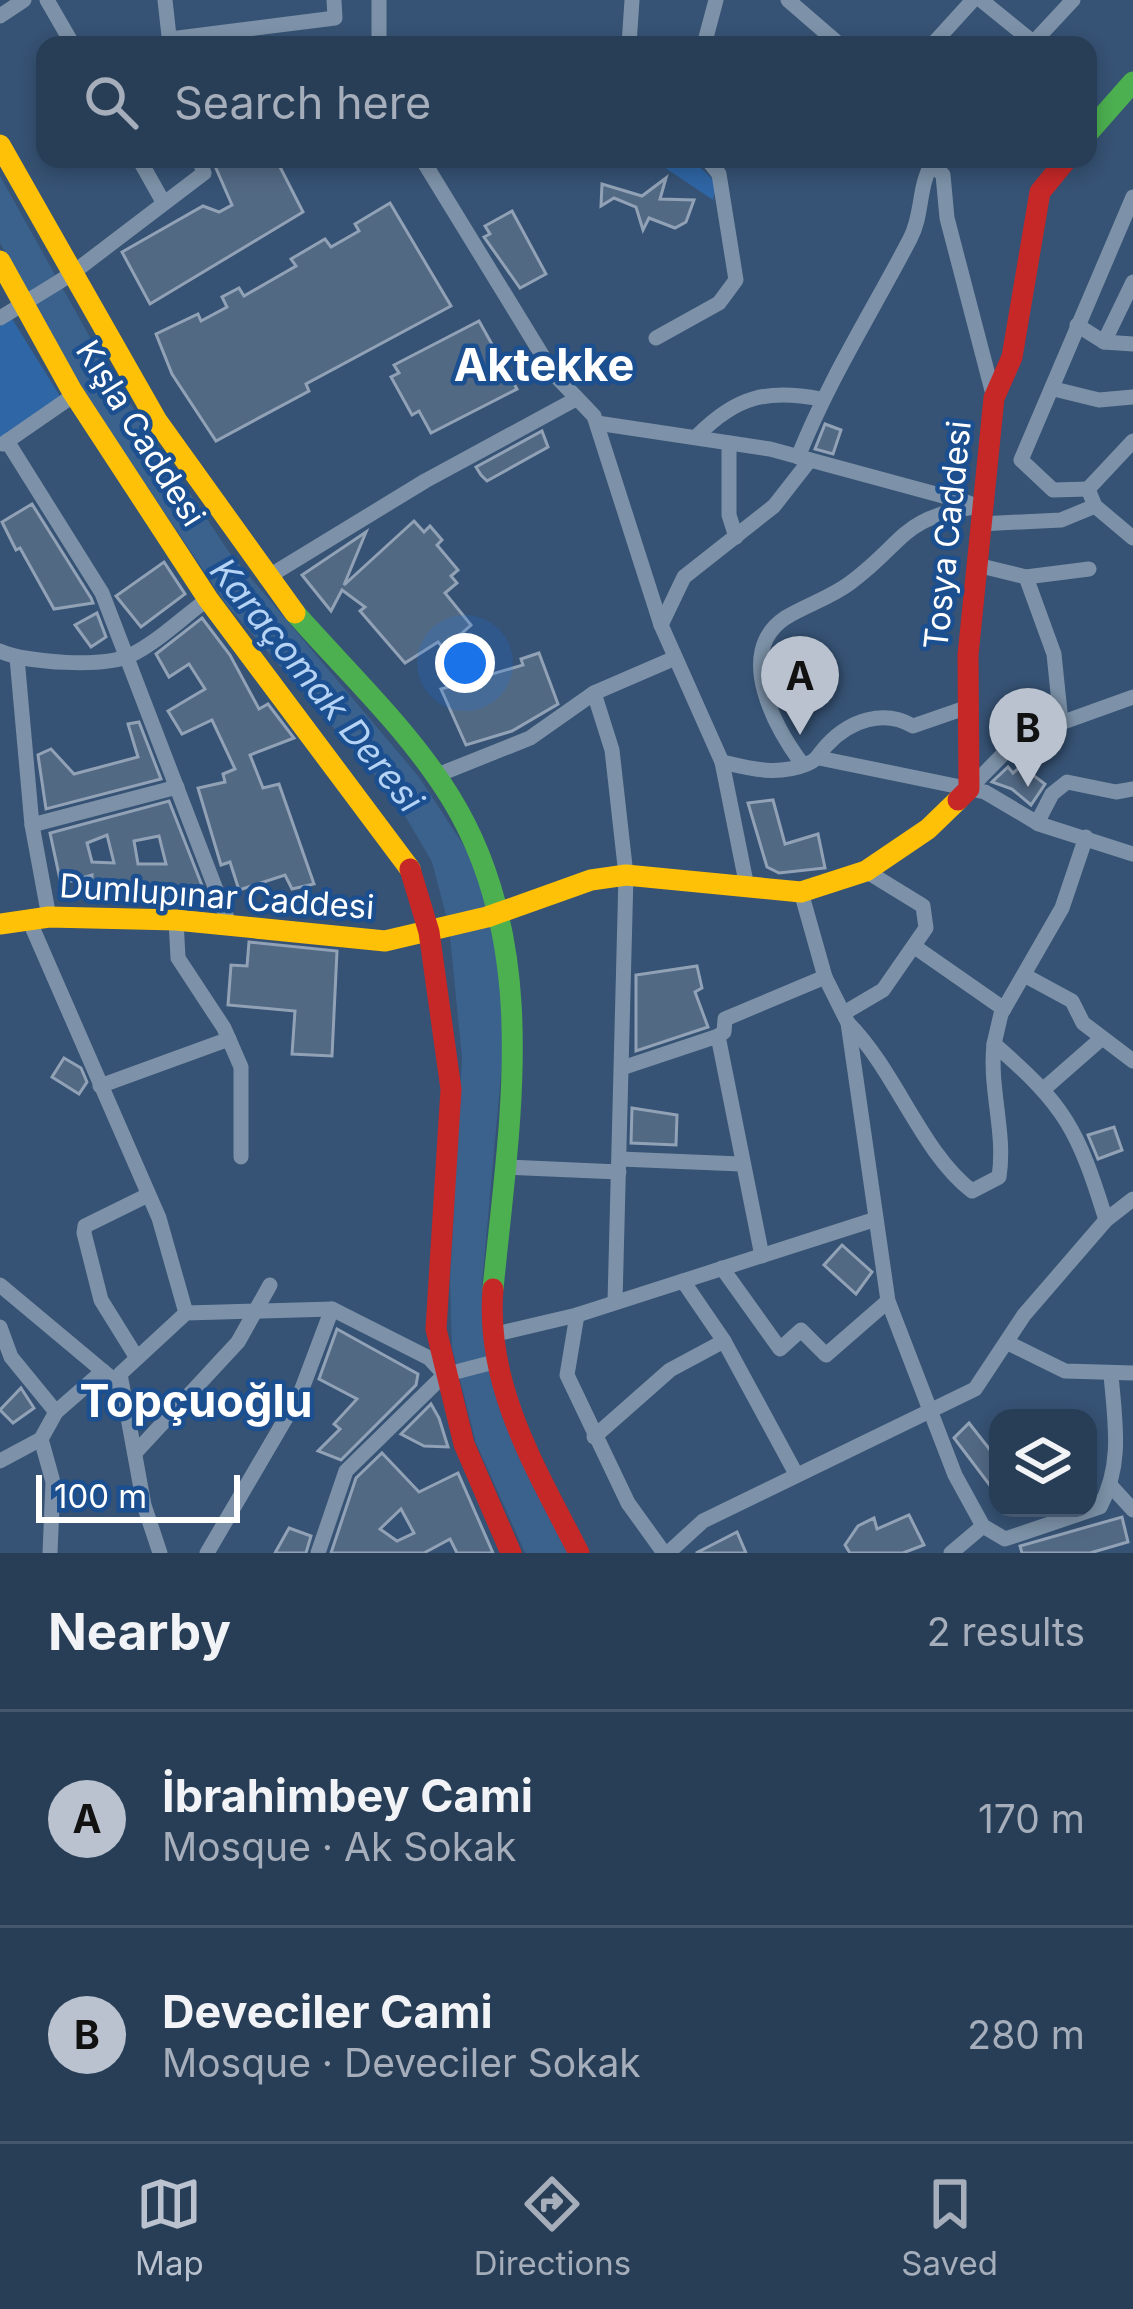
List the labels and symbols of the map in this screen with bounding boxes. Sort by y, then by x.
street label: Kışla Caddesi [68,333,214,533]
district label: Aktekke [454,337,634,392]
street label: Tosya Caddesi [915,419,979,651]
water label: Karaçomak Deresi [201,549,434,822]
your location [435,633,495,693]
pin: A [761,636,839,735]
pin: B [989,688,1067,787]
street label: Dumlupınar Caddesi [58,865,376,927]
district label: Topçuoğlu [79,1373,313,1428]
scale bar [36,1469,240,1522]

